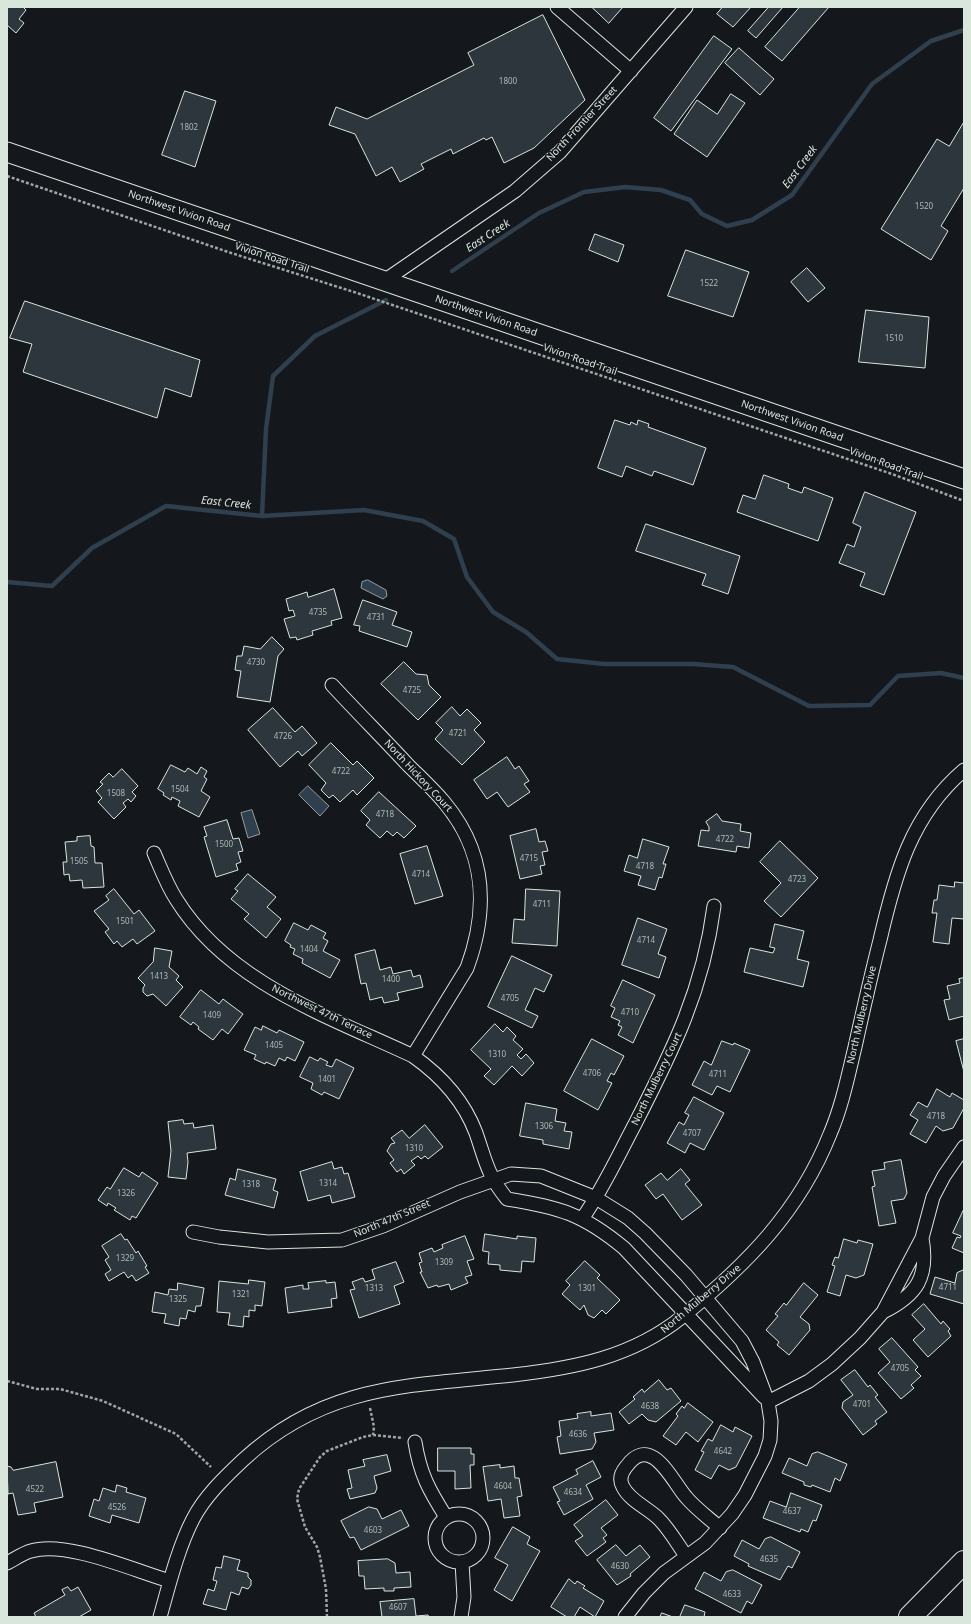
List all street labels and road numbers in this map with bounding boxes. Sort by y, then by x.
street label: North Frontier Street [544,84,620,164]
street label: Northwest Vivion Road [126,188,232,234]
street label: Vivion Road Trail [233,240,311,276]
street label: Northwest Vivion Road [433,293,539,339]
street label: Vivion Road Trail [541,342,619,378]
street label: Northwest Vivion Road [739,398,845,444]
street label: Vivion Road Trail [848,445,924,483]
street label: North Hickory Court [381,737,455,815]
street label: North Mulberry Drive [845,965,879,1065]
street label: Northwest 47th Terrace [270,982,374,1042]
street label: North Mulberry Court [629,1031,685,1127]
street label: North 47th Street [352,1197,432,1241]
street label: North Mulberry Drive [659,1262,743,1336]

